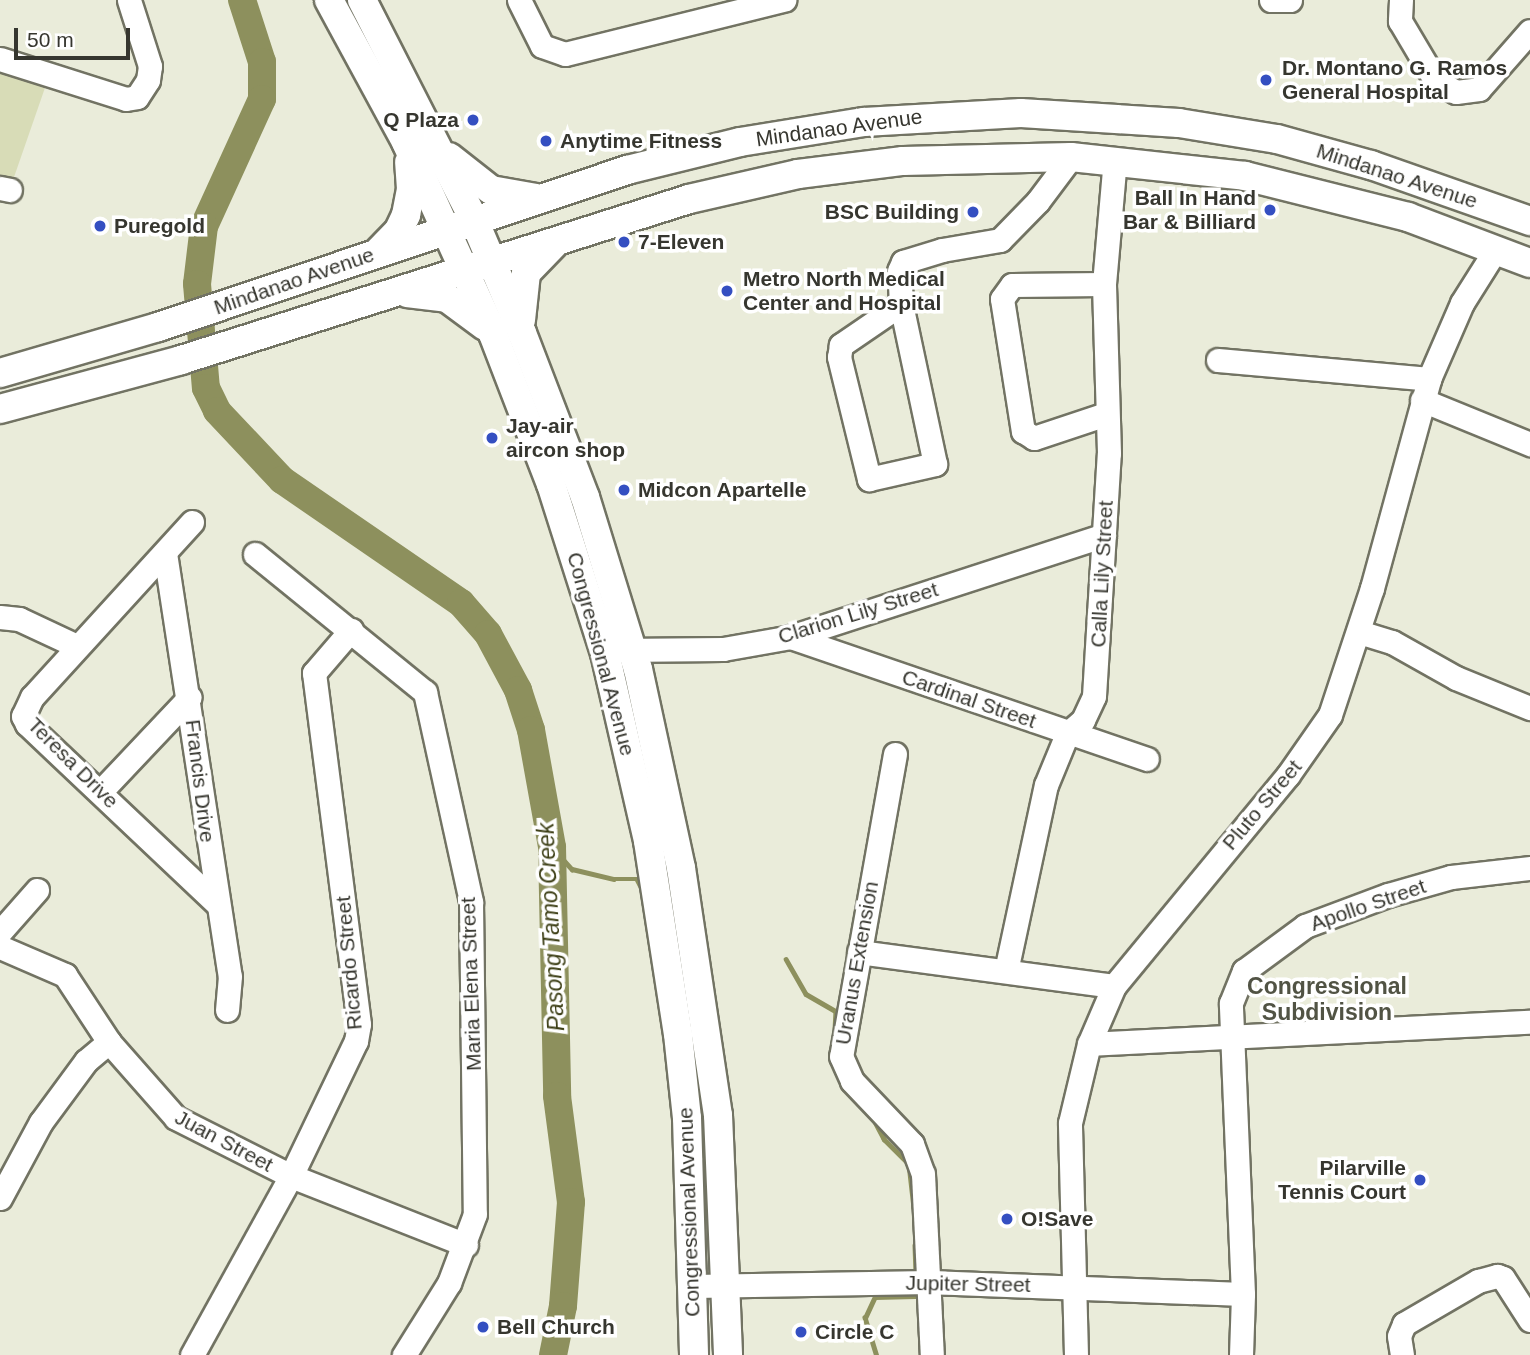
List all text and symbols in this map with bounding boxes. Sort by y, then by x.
scale bar [18,14,133,58]
text: 50 m [27,28,74,51]
place label: Dr. Montano G. Ramos General Hospital [1282,55,1507,105]
marker: Dr. Montano G. Ramos General Hospital [1256,70,1276,90]
street label: Mindanao Avenue [754,104,924,152]
place label: Q Plaza [383,107,459,133]
marker: Q Plaza [465,112,481,128]
place label: Anytime Fitness [560,128,722,154]
marker: Anytime Fitness [538,133,554,149]
street label: Mindanao Avenue [1313,138,1481,214]
place label: Ball In Hand Bar & Billiard [1123,185,1256,235]
place label: BSC Building [825,199,959,225]
marker: Ball In Hand Bar & Billiard [1262,202,1278,218]
marker: BSC Building [965,204,981,220]
place label: Puregold [114,213,205,239]
marker: Puregold [92,218,108,234]
place label: 7-Eleven [638,229,724,255]
marker: 7-Eleven [616,234,632,250]
street label: Mindanao Avenue [210,242,378,320]
place label: Metro North Medical Center and Hospital [743,266,945,316]
marker: Metro North Medical Center and Hospital [717,281,737,301]
place label: Jay-air aircon shop [506,413,625,463]
marker: Jay-air aircon shop [484,430,500,446]
place label: Midcon Apartelle [638,477,807,503]
marker: Midcon Apartelle [616,482,632,498]
street label: Calla Lily Street [1086,500,1118,648]
street label: Congressional Avenue [562,549,640,759]
street label: Clarion Lily Street [775,577,941,649]
street label: Cardinal Street [899,664,1039,734]
street label: Teresa Drive [22,712,124,814]
street label: Francis Drive [180,718,220,844]
street label: Pluto Street [1217,755,1307,855]
water label: Pasong Tamo Creek [532,822,570,1032]
street label: Apollo Street [1307,874,1429,936]
street label: Uranus Extension [830,879,884,1047]
street label: Ricardo Street [331,895,367,1031]
street label: Maria Elena Street [455,897,487,1071]
district label: Congressional Subdivision [1247,972,1407,1026]
street label: Juan Street [171,1105,277,1177]
street label: Congressional Avenue [673,1106,705,1318]
place label: Pilarville Tennis Court [1278,1155,1406,1205]
marker: Pilarville Tennis Court [1412,1172,1428,1188]
place label: O!Save [1021,1206,1093,1232]
marker: O!Save [999,1211,1015,1227]
street label: Jupiter Street [905,1270,1031,1298]
place label: Bell Church [497,1314,615,1340]
marker: Bell Church [475,1319,491,1335]
place label: Circle C [815,1319,894,1345]
marker: Circle C [793,1324,809,1340]

